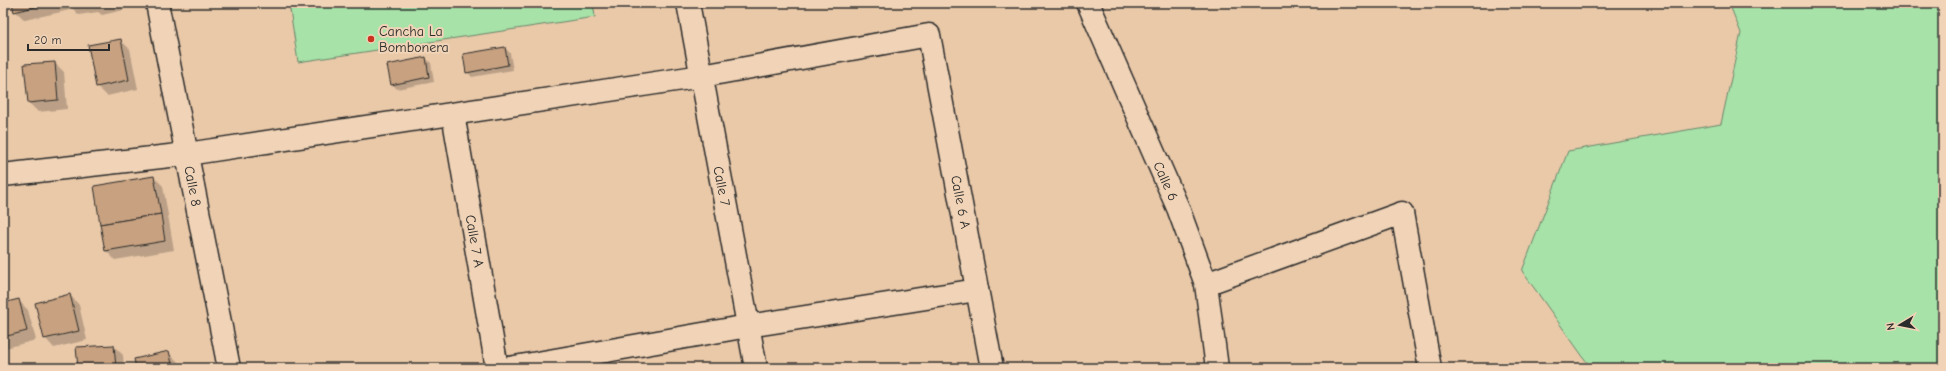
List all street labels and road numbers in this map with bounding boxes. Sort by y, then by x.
street label: Calle 6 [1149,159,1182,203]
street label: Calle 8 [180,164,205,208]
street label: Calle 7 [709,165,734,208]
street label: Calle 6 A [947,174,974,230]
street label: Calle 7 A [462,213,487,269]

